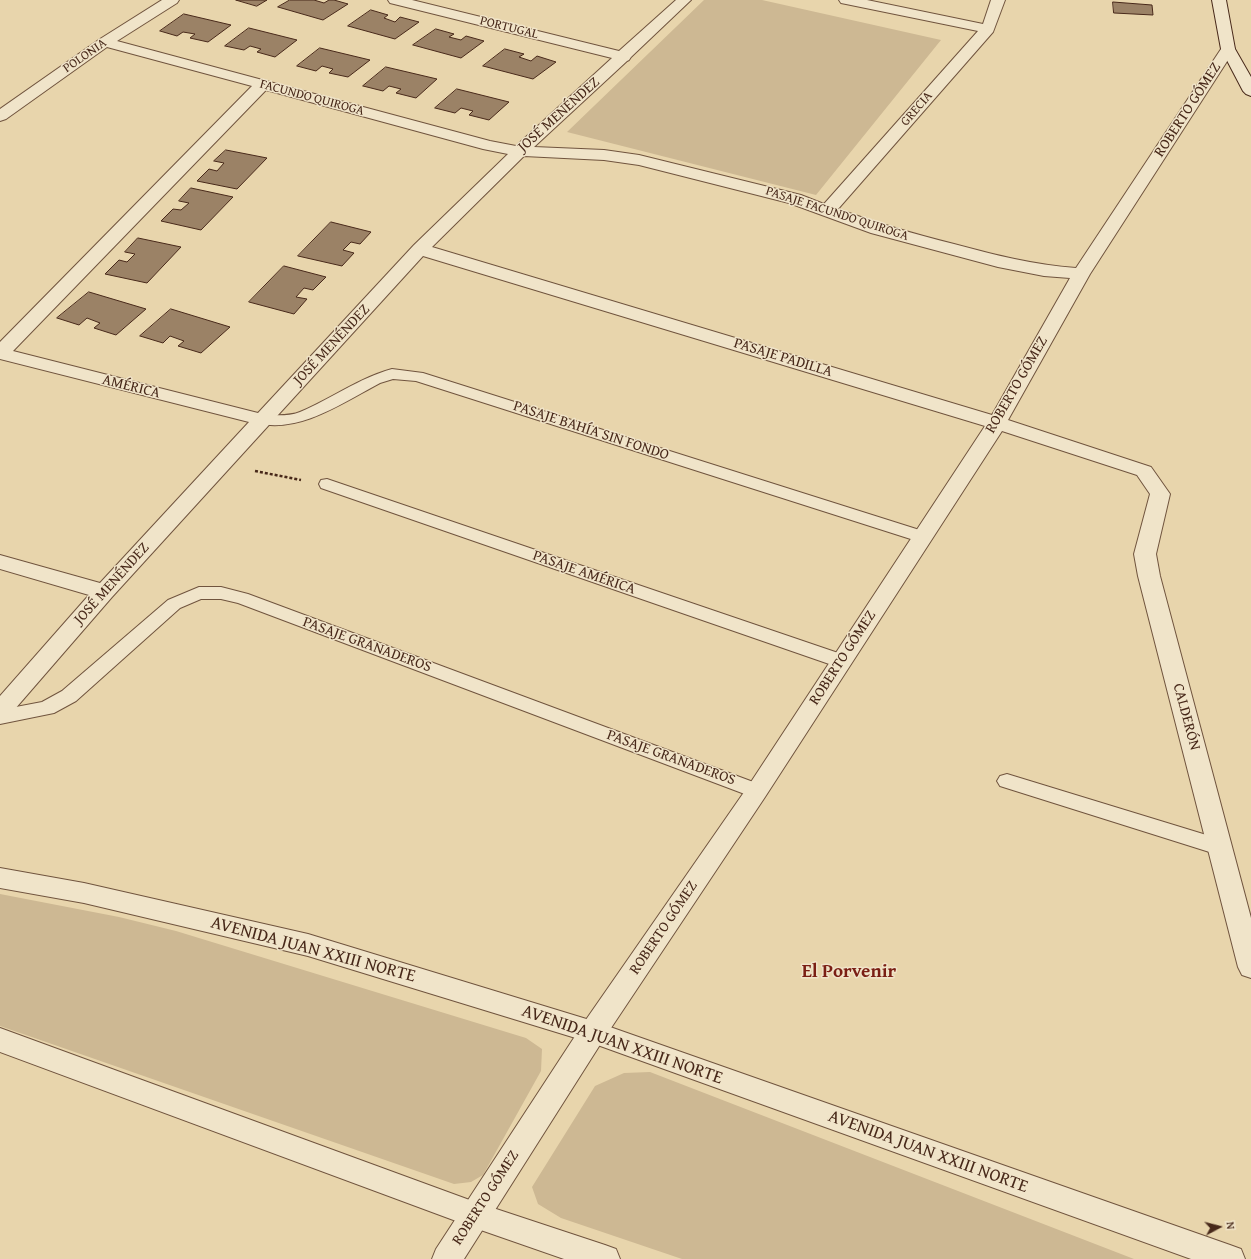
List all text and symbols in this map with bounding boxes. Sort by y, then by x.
street label: PORTUGAL [478,13,540,43]
street label: POLONIA [60,35,110,77]
street label: ROBERTO GÓMEZ [1151,59,1225,161]
street label: JOSÉ MENÉNDEZ [514,74,604,156]
street label: FACUNDO QUIROGA [258,77,366,119]
street label: GRECIA [898,89,936,129]
street label: PASAJE FACUNDO QUIROGA [764,184,910,244]
street label: JOSÉ MENÉNDEZ [290,301,374,389]
street label: ROBERTO GÓMEZ [982,333,1052,437]
street label: PASAJE PADILLA [732,334,834,382]
street label: AMÉRICA [100,371,162,403]
street label: PASAJE BAHÍA SIN FONDO [511,397,671,465]
street label: JOSÉ MENÉNDEZ [71,539,153,629]
street label: PASAJE AMÉRICA [530,547,638,599]
street label: ROBERTO GÓMEZ [806,607,880,709]
street label: PASAJE GRANADEROS [300,613,434,677]
street label: CALDERÓN [1168,682,1204,752]
street label: PASAJE GRANADEROS [604,726,738,790]
street label: ROBERTO GÓMEZ [626,878,702,978]
street label: AVENIDA JUAN XXIII NORTE [208,912,418,988]
district label: El Porvenir [802,961,896,983]
street label: AVENIDA JUAN XXIII NORTE [519,1000,725,1090]
street label: AVENIDA JUAN XXIII NORTE [825,1106,1031,1198]
street label: ROBERTO GÓMEZ [449,1147,523,1249]
north arrow [1199,1207,1239,1247]
text: N [1223,1221,1239,1230]

